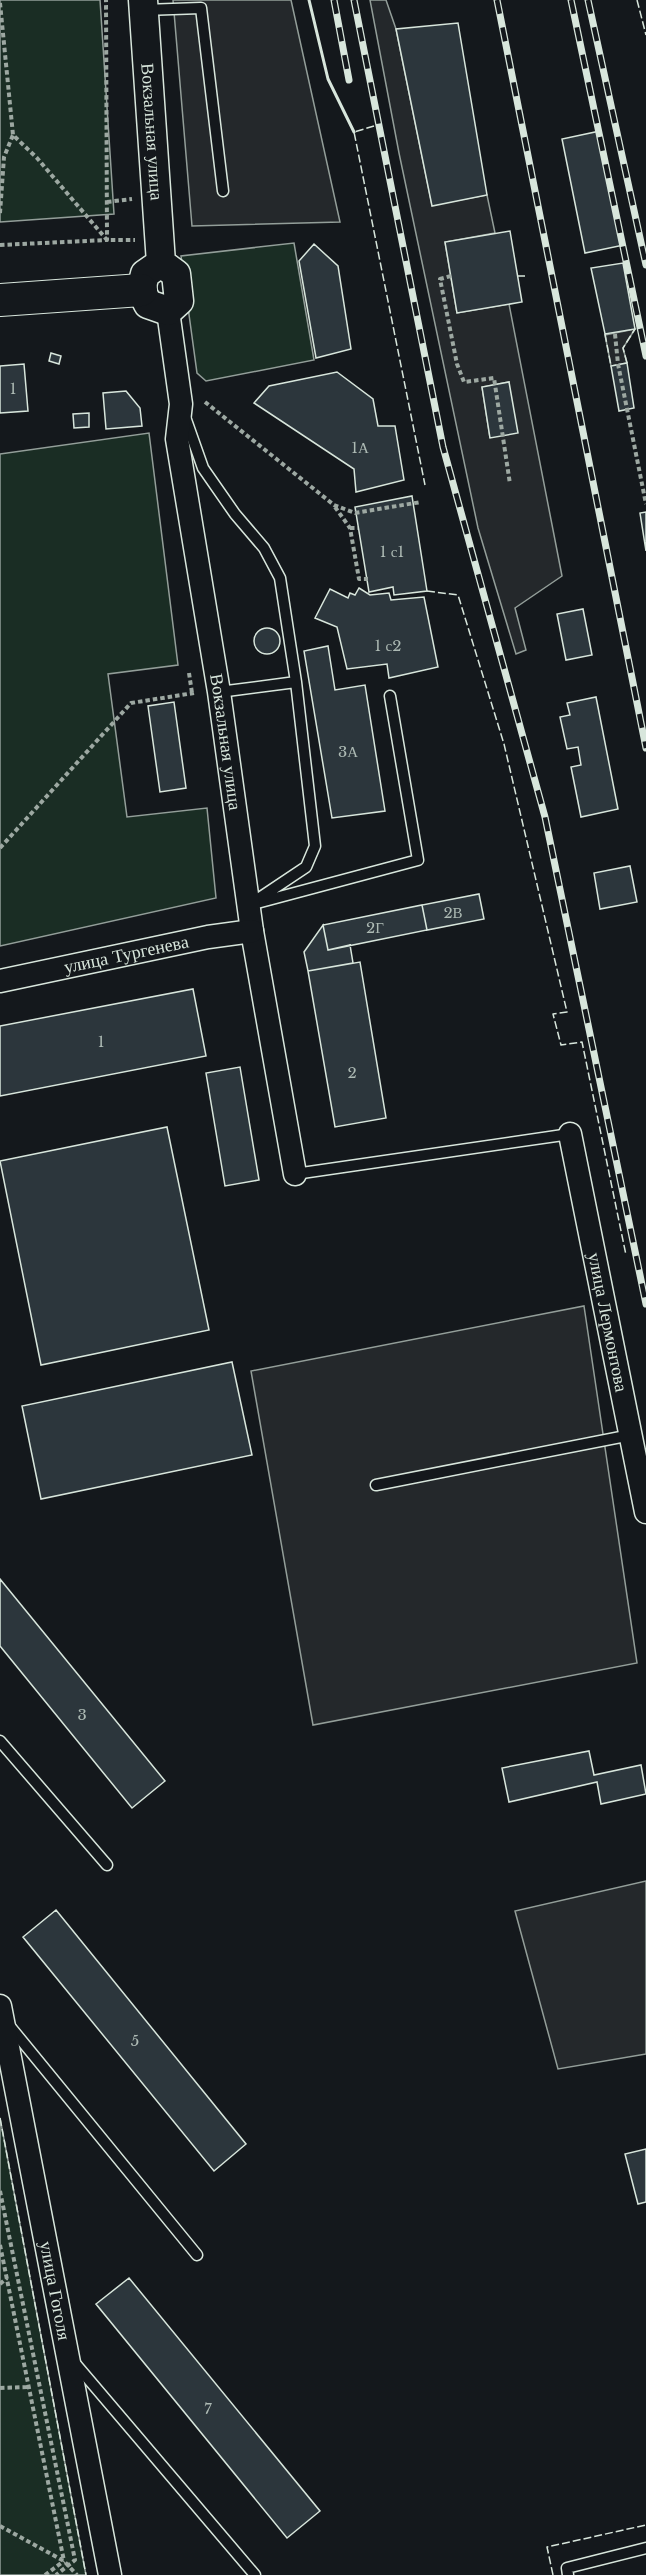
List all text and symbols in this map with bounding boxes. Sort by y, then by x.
street label: Вокзальная улица [136,62,168,201]
house number: 1 [10,379,16,398]
house number: 1А [351,438,369,457]
house number: 1 с1 [380,542,404,561]
house number: 1 с2 [375,636,401,655]
street label: Вокзальная улица [205,672,246,812]
house number: 3А [338,742,358,761]
house number: 2В [443,903,463,922]
house number: 2Г [366,918,384,937]
street label: улица Тургенева [62,930,191,978]
house number: 1 [98,1032,104,1051]
house number: 2 [347,1063,357,1082]
street label: улица Лермонтова [583,1251,633,1394]
house number: 3 [77,1705,87,1724]
house number: 5 [131,2031,139,2050]
street label: улица Гоголя [35,2239,75,2342]
house number: 7 [204,2399,212,2418]

